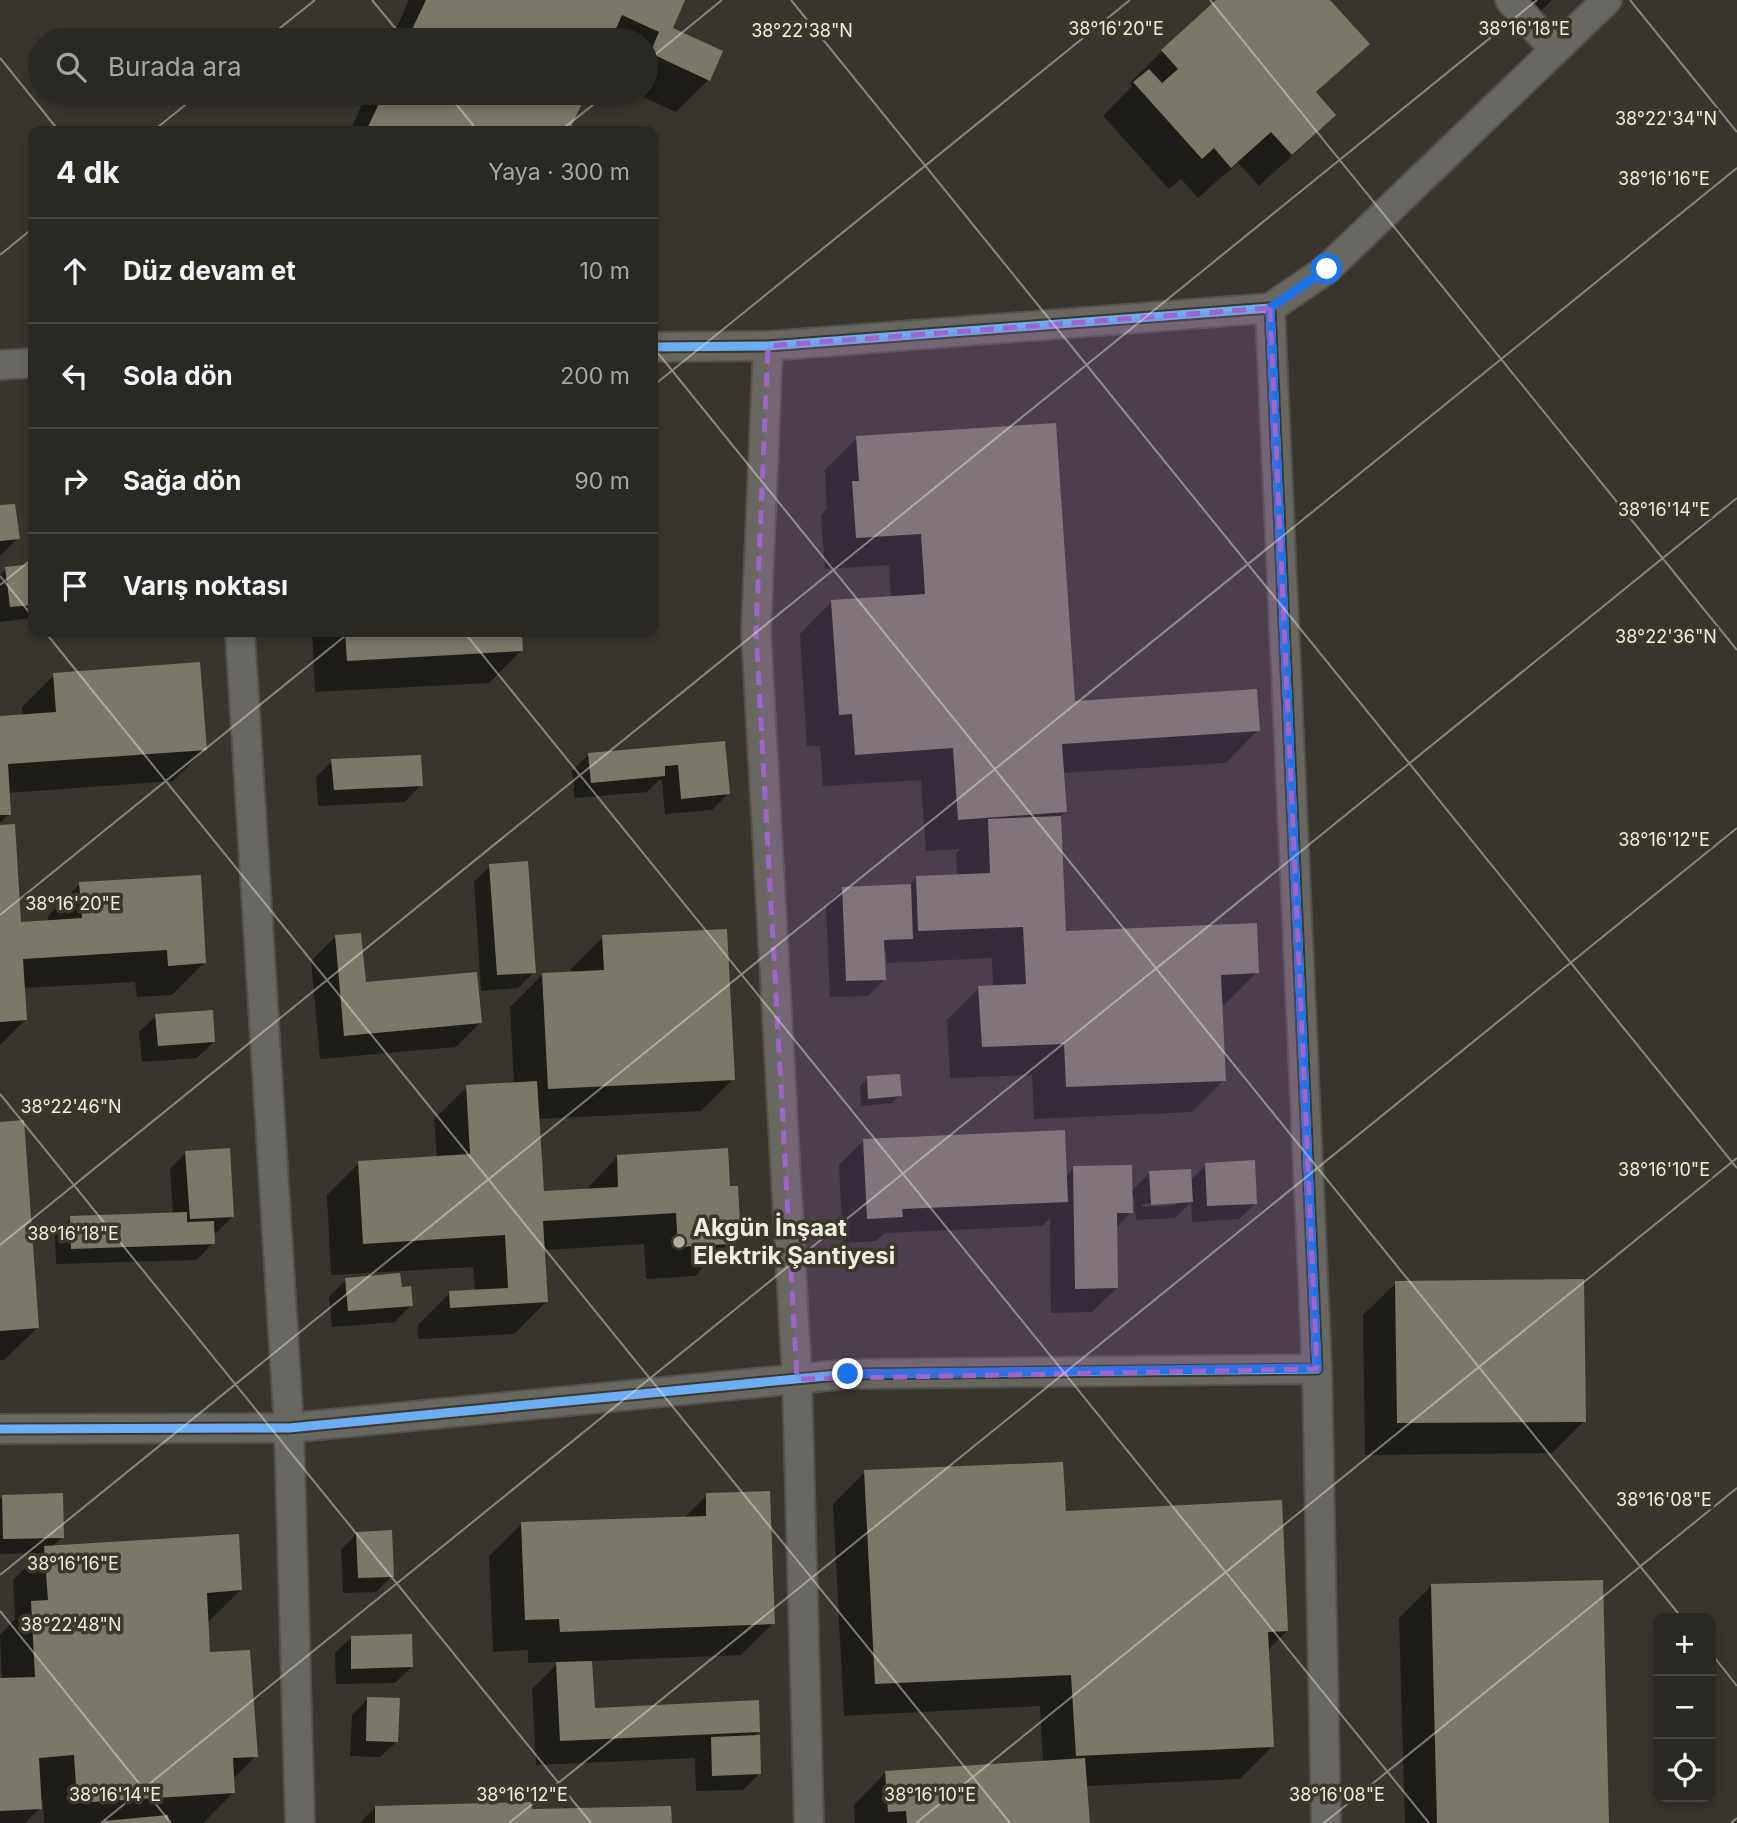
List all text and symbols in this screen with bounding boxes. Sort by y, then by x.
text: 38°16'20"E [1068,18,1164,39]
text: 38°16'18"E [1478,18,1570,39]
text: 38°22'38"N [751,20,853,41]
search box [28,28,658,105]
icon: search [52,48,90,86]
text: Burada ara [108,51,242,82]
text: 38°22'34"N [1615,108,1717,129]
text: 4 dk [56,154,120,190]
text: Yaya · 300 m [488,158,630,186]
text: 38°16'16"E [1618,168,1710,189]
icon: ahead [56,252,94,290]
route start [1311,253,1342,284]
text: Düz devam et [123,255,296,286]
text: 10 m [580,257,630,285]
icon: left [56,357,94,395]
text: Sola dön [123,360,233,391]
text: 200 m [560,362,630,390]
icon: right [56,462,94,500]
text: Sağa dön [123,465,241,496]
text: 90 m [575,467,630,495]
text: 38°16'14"E [1618,499,1710,520]
icon: arrive [56,567,94,605]
text: Varış noktası [123,570,288,601]
text: 38°22'36"N [1615,626,1717,647]
text: 38°16'12"E [1618,829,1710,850]
text: 38°16'20"E [25,893,121,914]
text: 38°22'46"N [20,1096,122,1117]
text: 38°16'10"E [1618,1159,1710,1180]
place label: Akgün İnşaat Elektrik Şantiyesi [693,1212,895,1270]
text: 38°16'18"E [27,1223,119,1244]
marker: Akgün İnşaat Elektrik Şantiyesi [671,1234,687,1250]
route end [832,1358,863,1389]
text: 38°16'08"E [1616,1489,1712,1510]
text: 38°16'16"E [27,1553,119,1574]
map controls [1653,1613,1716,1802]
button: + [1653,1613,1716,1676]
text: 38°22'48"N [20,1614,122,1635]
button: − [1653,1676,1716,1739]
button: locate [1653,1739,1716,1802]
text: 38°16'14"E [69,1784,161,1805]
text: 38°16'12"E [476,1784,568,1805]
text: 38°16'10"E [884,1784,976,1805]
text: 38°16'08"E [1289,1784,1385,1805]

